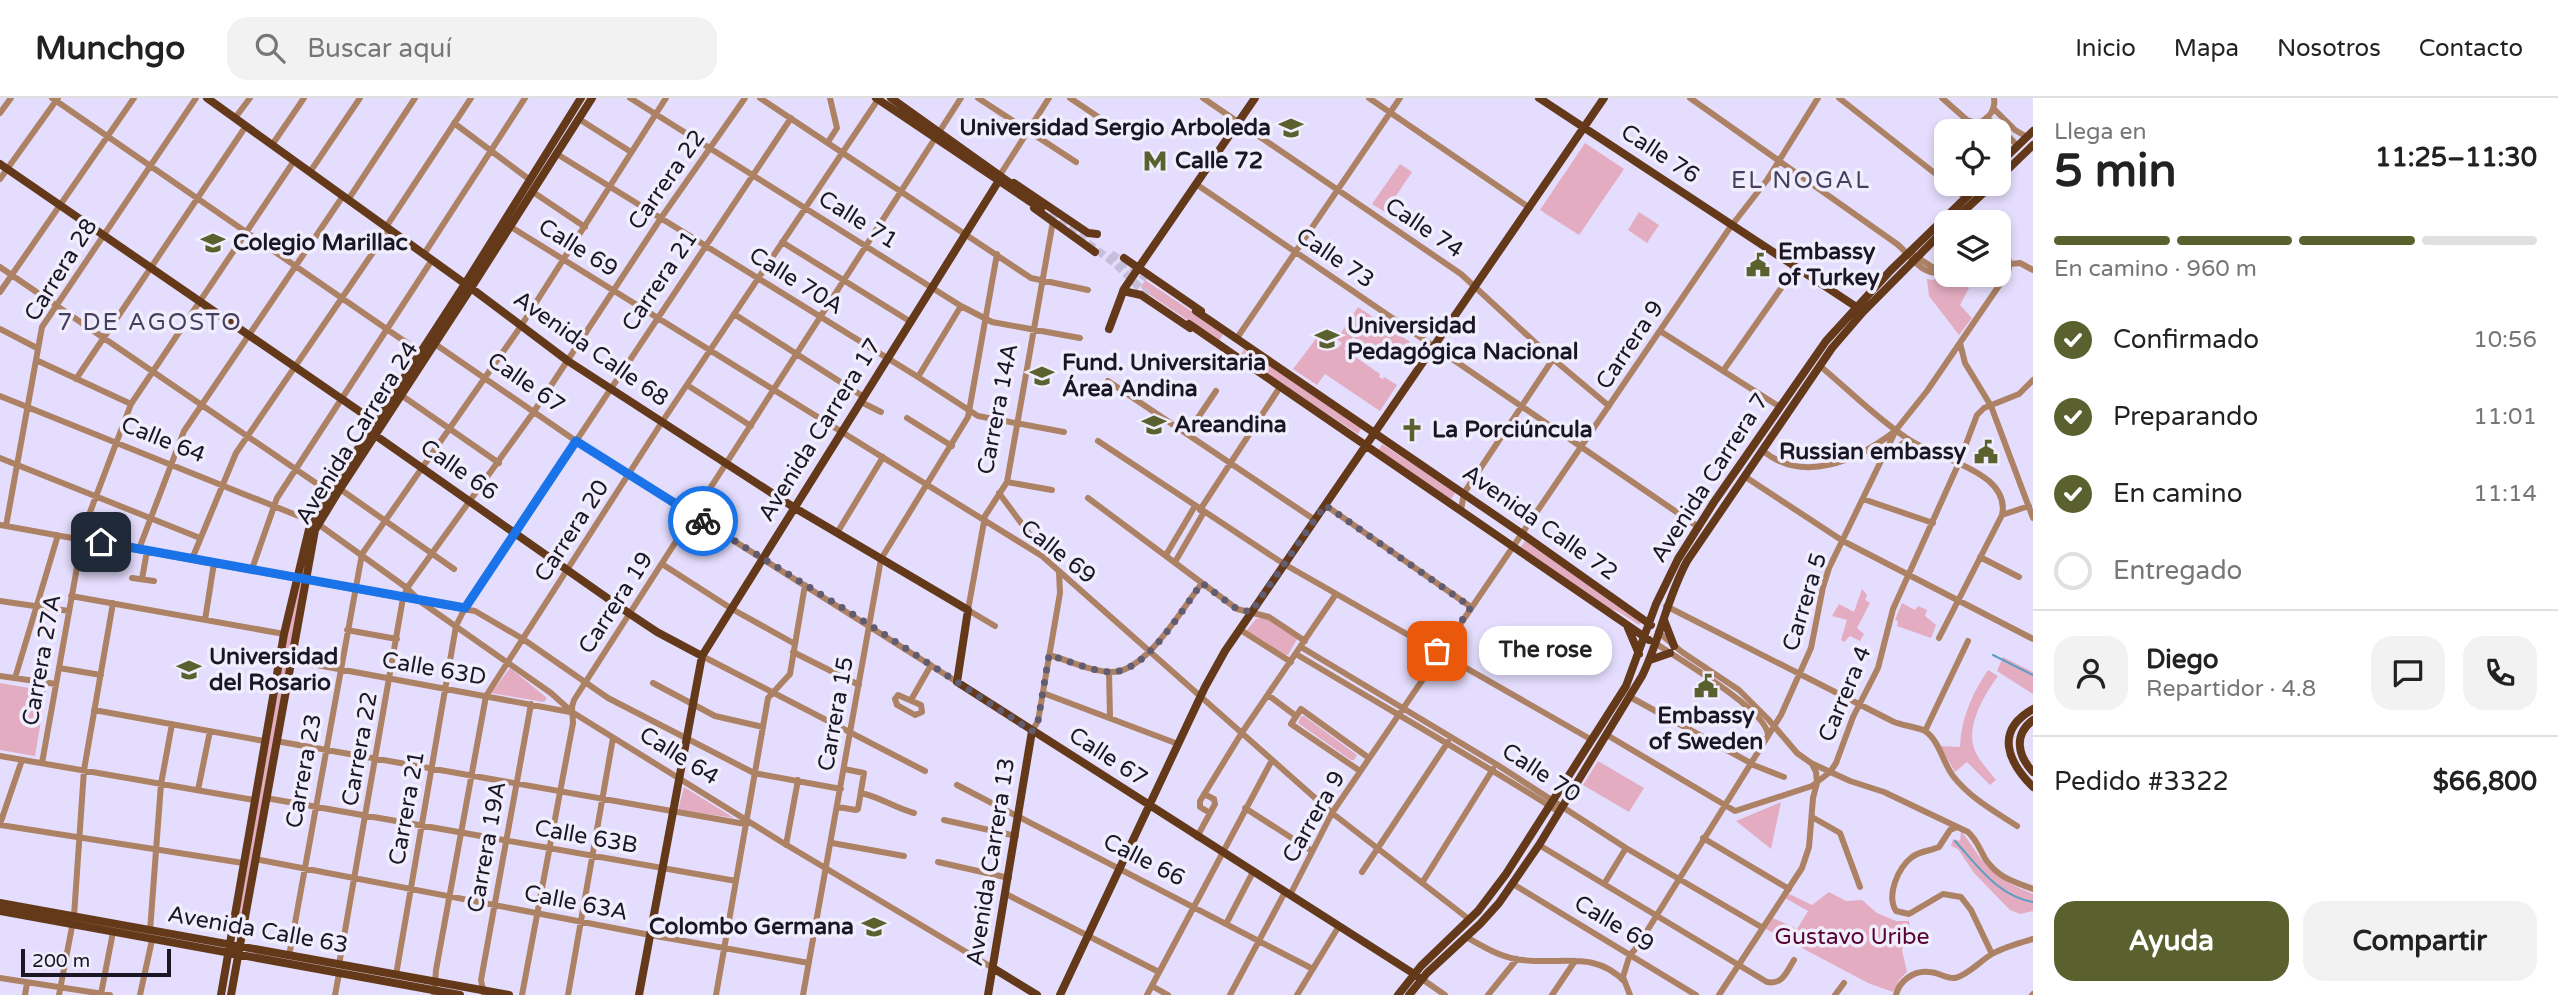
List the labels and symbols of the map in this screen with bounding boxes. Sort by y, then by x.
place label: Universidad Sergio Arboleda [959,114,1271,142]
school or university icon: Universidad Sergio Arboleda [1277,114,1305,142]
street label: Calle 76 [1615,118,1705,190]
street label: Carrera 22 [622,125,712,235]
metro station icon: Calle 72 [1141,147,1169,175]
place label: Calle 72 [1175,147,1263,175]
district label: EL NOGAL [1731,166,1871,195]
street label: Calle 71 [813,185,903,255]
street label: Calle 74 [1380,192,1468,264]
street label: Carrera 28 [18,213,104,327]
street label: Calle 69 [533,213,623,283]
street label: Calle 73 [1291,222,1379,294]
street label: Carrera 21 [616,225,704,337]
school or university icon: Colegio Marillac [199,229,227,257]
place label: Colegio Marillac [233,229,408,257]
place label: Embassy of Turkey [1778,238,1880,292]
street label: Calle 70A [744,241,848,321]
public building icon: Embassy of Turkey [1744,251,1772,279]
street label: Avenida Calle 68 [508,285,674,413]
street label: Carrera 9 [1590,295,1670,395]
district label: 7 DE AGOSTO [57,308,243,337]
place label: Universidad Pedagógica Nacional [1347,312,1579,366]
school or university icon: Universidad Pedagógica Nacional [1313,325,1341,353]
street label: Avenida Carrera 17 [752,333,888,527]
street label: Avenida Carrera 24 [289,336,425,530]
street label: Carrera 14A [972,341,1024,477]
street label: Calle 67 [482,346,570,420]
place label: Fund. Universitaria Área Andina [1062,349,1266,403]
school or university icon: Fund. Universitaria Área Andina [1028,362,1056,390]
street label: Avenida Carrera 7 [1645,388,1775,568]
street label: Calle 64 [117,410,209,470]
school or university icon: Areandina [1140,411,1168,439]
place label: Areandina [1174,411,1287,439]
church icon: La Porciúncula [1398,416,1426,444]
place label: La Porciúncula [1432,416,1593,444]
street label: Calle 66 [415,433,503,507]
place label: Russian embassy [1779,438,1967,466]
public building icon: Russian embassy [1972,438,2000,466]
street label: Avenida Calle 72 [1457,459,1623,587]
street label: Carrera 20 [529,475,615,587]
courier [668,486,738,556]
pin [71,512,131,572]
street label: Calle 69 [1015,514,1101,590]
street label: Carrera 19 [573,547,659,659]
street label: Carrera 5 [1777,549,1833,655]
street label: Carrera 27A [17,592,67,728]
pin [1407,621,1467,681]
callout: The rose [1479,626,1612,676]
street label: Carrera 4 [1812,642,1878,746]
place label: Universidad del Rosario [209,643,338,697]
street label: Calle 63D [380,646,488,692]
street label: Carrera 15 [812,655,860,773]
school or university icon: Universidad del Rosario [175,656,203,684]
public building icon: Embassy of Sweden [1692,672,1720,700]
street label: Carrera 22 [336,690,384,808]
place label: Embassy of Sweden [1649,702,1763,756]
street label: Carrera 23 [280,712,328,830]
street label: Calle 64 [634,721,724,791]
street label: Calle 67 [1063,721,1153,793]
street label: Calle 70 [1496,737,1586,809]
street label: Carrera 21 [383,749,431,867]
street label: Avenida Carrera 13 [961,756,1021,968]
street label: Carrera 9 [1277,766,1351,868]
street label: Carrera 19A [462,779,512,915]
street label: Calle 63B [532,814,640,860]
street label: Calle 66 [1098,827,1190,893]
street label: Calle 63A [522,879,630,927]
street label: Calle 69 [1569,889,1659,959]
street label: Avenida Calle 63 [166,900,350,960]
place label: Colombo Germana [649,913,854,941]
school or university icon: Colombo Germana [860,913,888,941]
park label: Gustavo Uribe [1775,923,1929,951]
scale bar [21,946,172,978]

